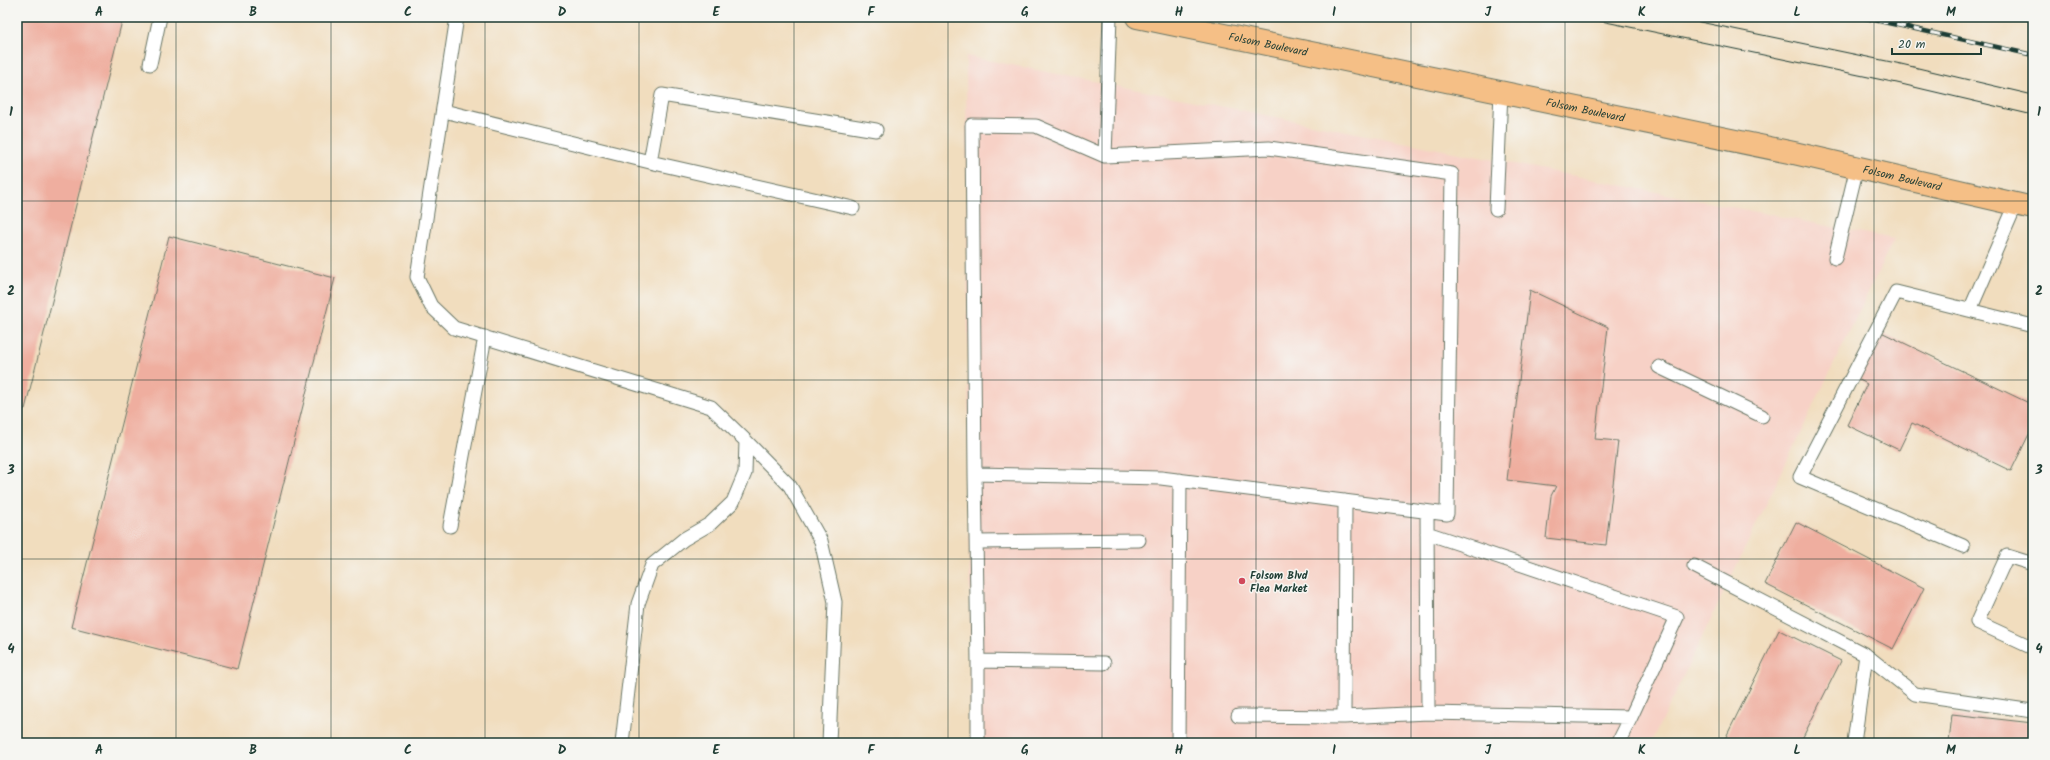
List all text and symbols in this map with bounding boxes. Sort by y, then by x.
text: A [95,2,103,23]
text: B [249,2,257,23]
text: C [404,2,412,23]
text: D [558,2,567,23]
text: E [712,2,720,23]
text: F [867,2,875,23]
text: G [1021,2,1029,23]
text: H [1175,2,1184,23]
text: I [1332,2,1336,23]
text: J [1485,2,1492,23]
text: K [1638,2,1646,23]
text: L [1793,2,1801,23]
text: M [1946,2,1956,23]
street label: Folsom Boulevard [1227,28,1310,62]
scale bar [1892,30,1981,56]
text: 20 m [1898,35,1926,54]
street label: Folsom Boulevard [1544,94,1627,128]
text: 1 [9,102,13,123]
text: 1 [2037,102,2041,123]
street label: Folsom Boulevard [1861,161,1944,197]
text: 2 [7,281,15,302]
text: 2 [2035,281,2043,302]
text: 3 [6,460,15,481]
text: 3 [2034,460,2043,481]
place label: Folsom Blvd Flea Market [1250,567,1309,598]
marker: Folsom Blvd Flea Market [1237,576,1247,586]
text: 4 [7,639,15,660]
text: 4 [2035,639,2043,660]
text: A [95,740,103,760]
text: B [249,740,257,760]
text: C [404,740,412,760]
text: D [558,740,567,760]
text: E [712,740,720,760]
text: F [867,740,875,760]
text: G [1021,740,1029,760]
text: H [1175,740,1184,760]
text: I [1332,740,1336,760]
text: J [1485,740,1492,760]
text: K [1638,740,1646,760]
text: L [1793,740,1801,760]
text: M [1946,740,1956,760]

